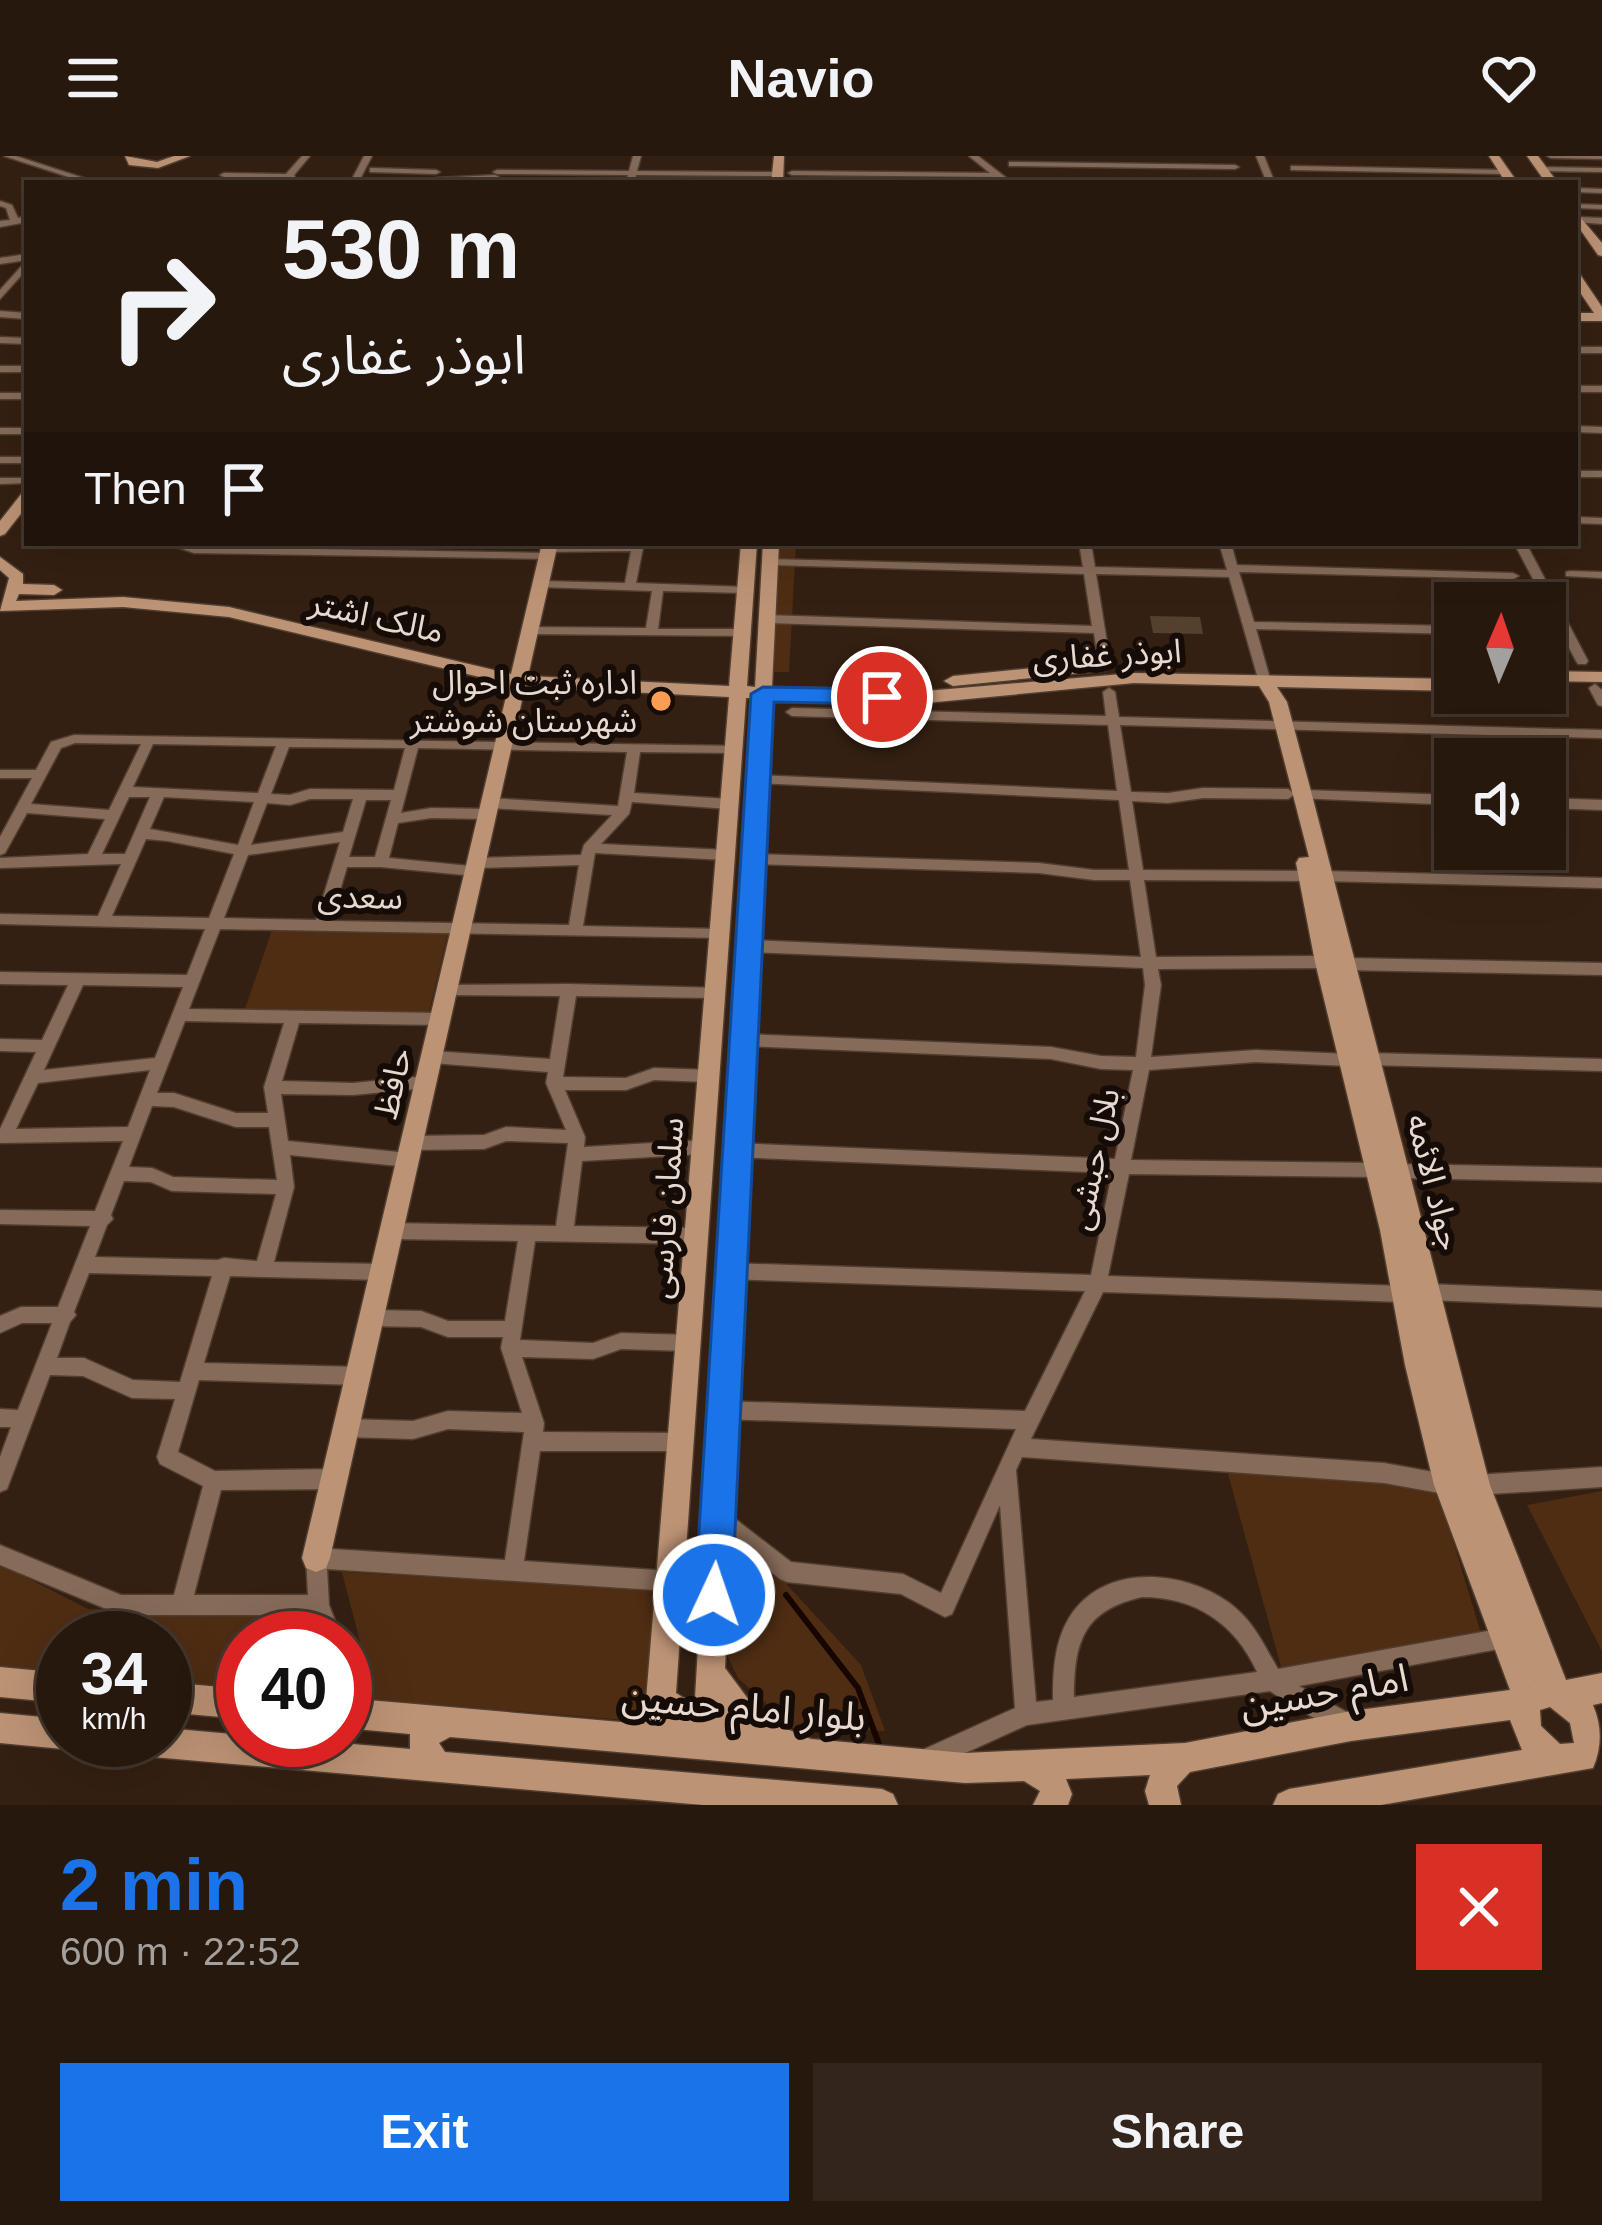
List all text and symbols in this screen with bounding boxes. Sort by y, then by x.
icon: menu [60,45,126,111]
icon: heart [1476,45,1542,111]
text: Navio [727,48,875,108]
text: 530 m [282,202,520,296]
icon: right [84,228,240,384]
text: ابوذر غفاری [282,325,526,385]
icon: arrive [211,456,277,522]
text: Then [84,463,187,514]
north arrow [1434,582,1566,714]
map controls [1434,582,1566,870]
street label: مالک اشتر [305,583,447,651]
street label: ابوذر غفاری [1032,632,1182,678]
pin [831,646,933,748]
place label: اداره ثبت احوال شهرستان شوشتر [409,664,637,740]
icon: arrive [849,664,915,730]
marker: اداره ثبت احوال شهرستان شوشتر [648,688,674,714]
button: sound [1434,738,1566,870]
street label: سعدی [317,877,403,917]
street label: حافظ [366,1044,419,1122]
street label: بلال حبشی [1060,1085,1128,1234]
street label: جواد الائمه [1399,1110,1469,1254]
street label: سلمان فارسی [641,1116,691,1300]
position arrow [651,1532,777,1658]
speed limit sign: 40 [216,1611,372,1767]
text: 34 [81,1640,147,1707]
street label: امام حسین [1237,1656,1413,1735]
street label: بلوار امام حسین [619,1674,868,1747]
text: km/h [81,1702,147,1735]
button: close [1416,1844,1542,1970]
text: 2 min [60,1845,248,1925]
text: 600 m · 22:52 [60,1930,301,1973]
button: Exit [60,2063,789,2201]
button: Share [813,2063,1542,2201]

